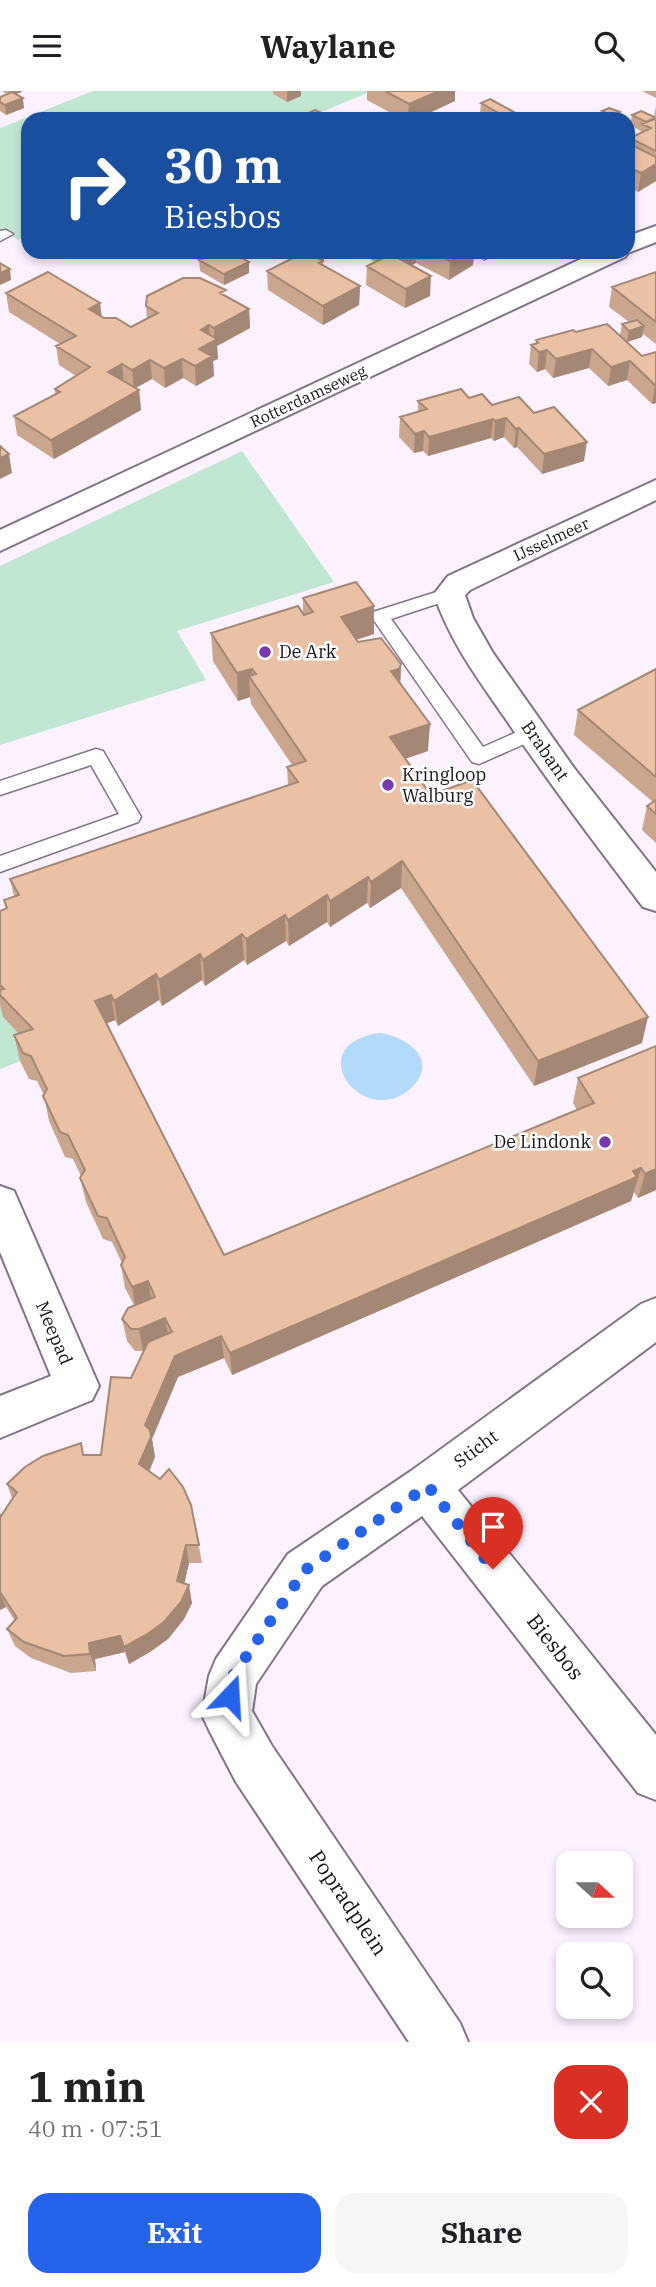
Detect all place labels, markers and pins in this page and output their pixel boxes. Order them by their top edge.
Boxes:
place label: De Ark [279,640,337,663]
marker: De Ark [257,644,273,660]
place label: Kringloop Walburg [402,763,486,807]
marker: Kringloop Walburg [380,777,396,793]
place label: De Lindonk [493,1130,591,1153]
marker: De Lindonk [597,1134,613,1150]
pin [463,1497,523,1569]

